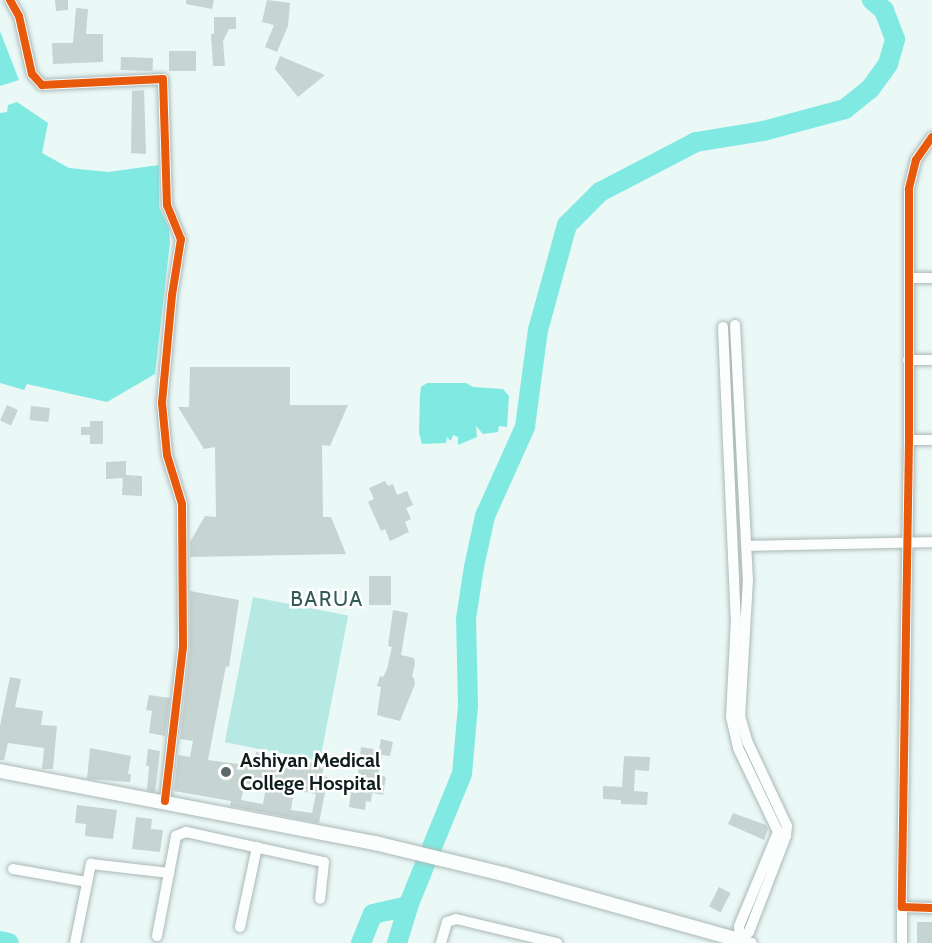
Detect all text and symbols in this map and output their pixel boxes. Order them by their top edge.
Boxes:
district label: BARUA [290,586,364,612]
place label: Ashiyan Medical College Hospital [240,748,381,795]
marker: Ashiyan Medical College Hospital [217,763,235,781]

